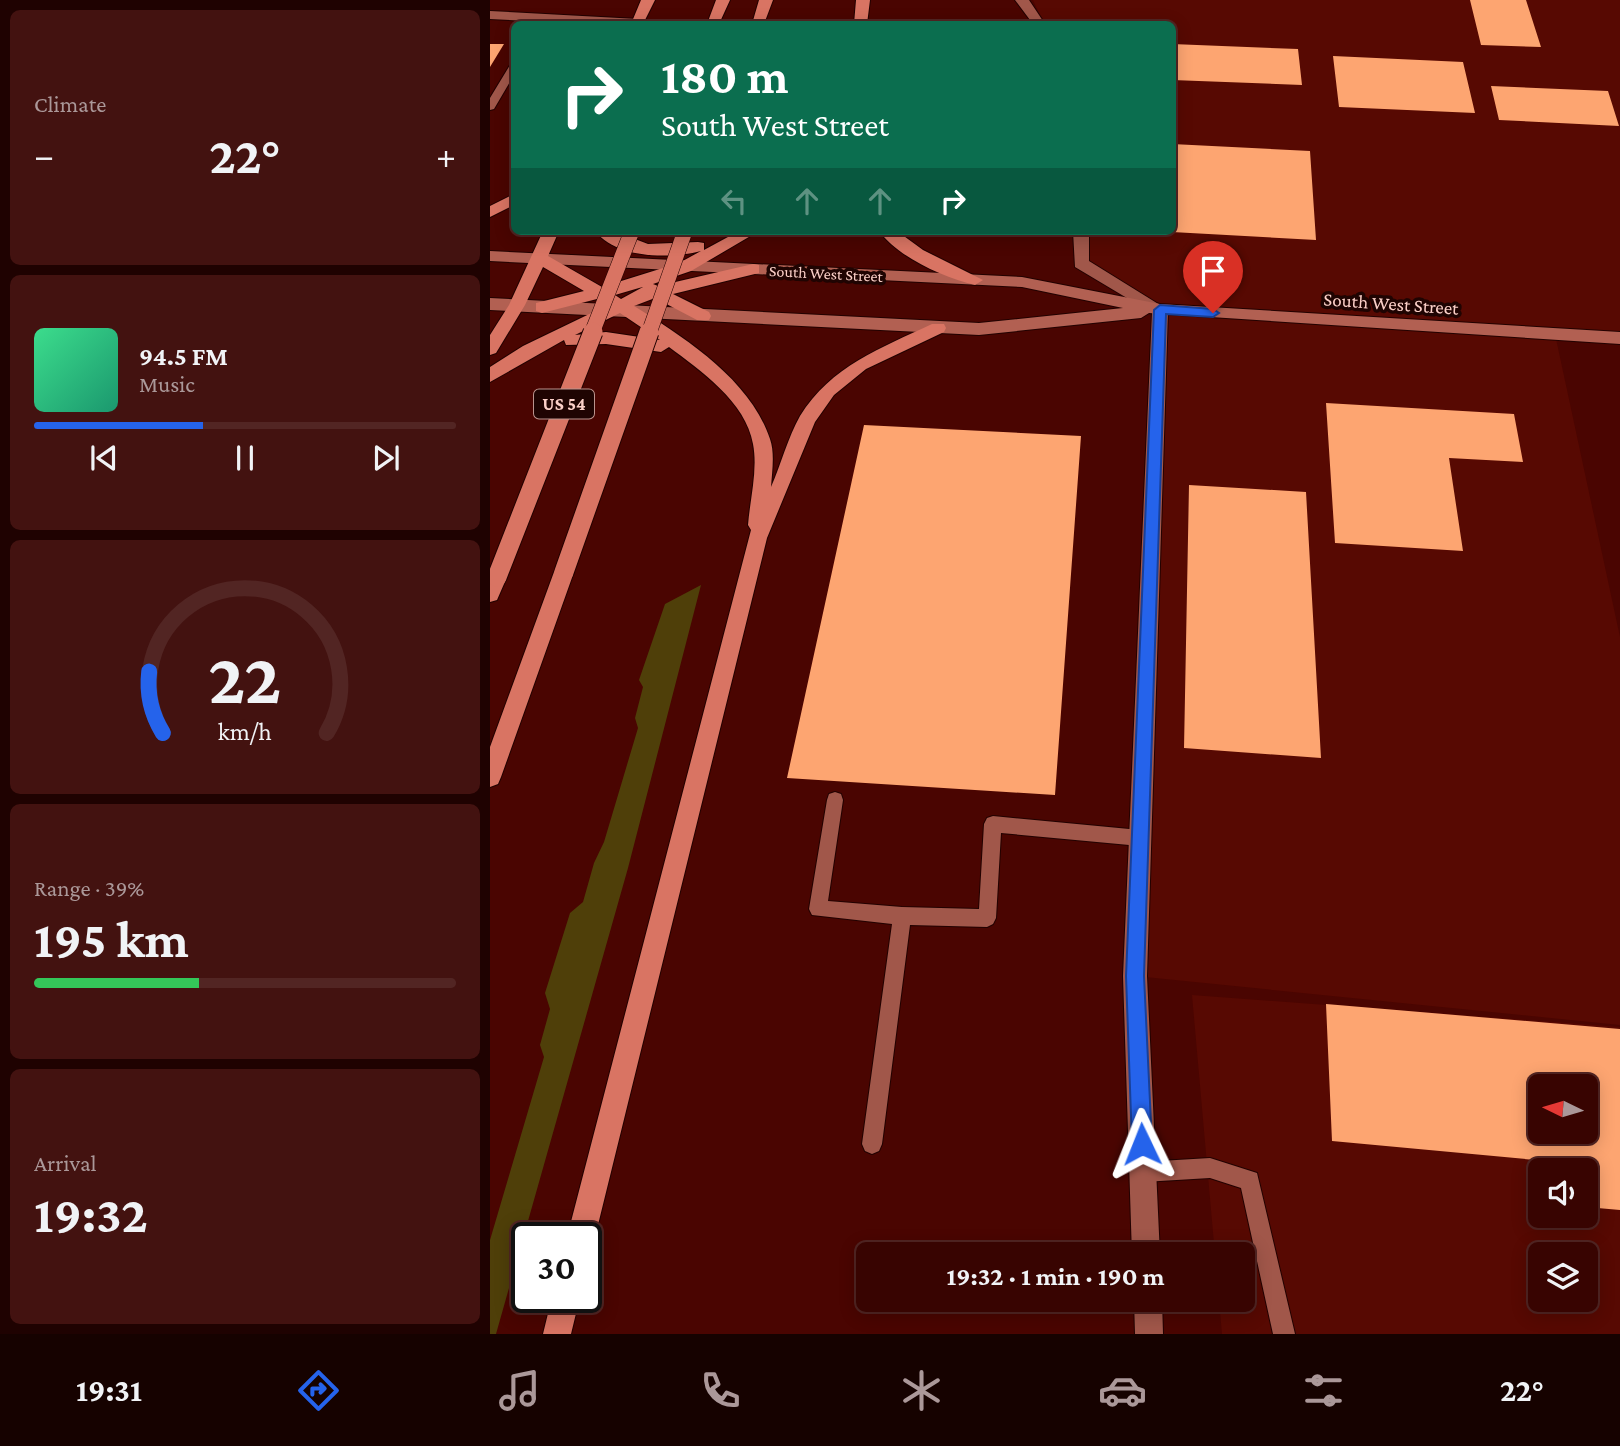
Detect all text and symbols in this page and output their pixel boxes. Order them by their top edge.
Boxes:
icon: right [546,49,637,140]
text: 180 m [661,49,789,104]
text: Climate [34,91,106,117]
text: South West Street [661,107,889,143]
text: 22° [209,126,281,184]
text: − [34,134,54,176]
text: + [436,134,456,176]
icon: left [715,182,753,220]
icon: ahead [788,182,826,220]
icon: ahead [861,182,899,220]
icon: right [934,182,972,220]
pin [1183,241,1243,313]
icon: arrive [1194,252,1232,290]
street label: South West Street [769,262,884,285]
street label: South West Street [1323,288,1460,319]
text: 94.5 FM [139,342,228,371]
text: Music [139,371,195,397]
road number: US 54 [534,390,594,418]
icon: previous [85,439,123,477]
icon: pause [226,439,264,477]
icon: next [367,439,405,477]
text: 22 [208,638,282,719]
text: km/h [218,718,272,745]
text: Range · 39% [34,875,144,901]
text: 195 km [34,910,189,968]
north arrow [1528,1074,1598,1144]
map controls [1528,1074,1598,1312]
position arrow [1105,1107,1179,1181]
text: Arrival [34,1150,97,1176]
button: sound [1528,1158,1598,1228]
text: 19:32 [34,1185,148,1243]
speed limit sign: 30 [511,1222,602,1313]
button: layers [1528,1242,1598,1312]
text: 19:32 · 1 min · 190 m [947,1262,1164,1291]
icon: directions [294,1366,343,1415]
icon: music [495,1366,544,1415]
icon: phone [696,1366,745,1415]
icon: climate [897,1366,946,1415]
icon: car [1098,1366,1147,1415]
icon: filters [1299,1366,1348,1415]
text: 19:31 [76,1372,142,1408]
text: 22° [1500,1372,1544,1408]

